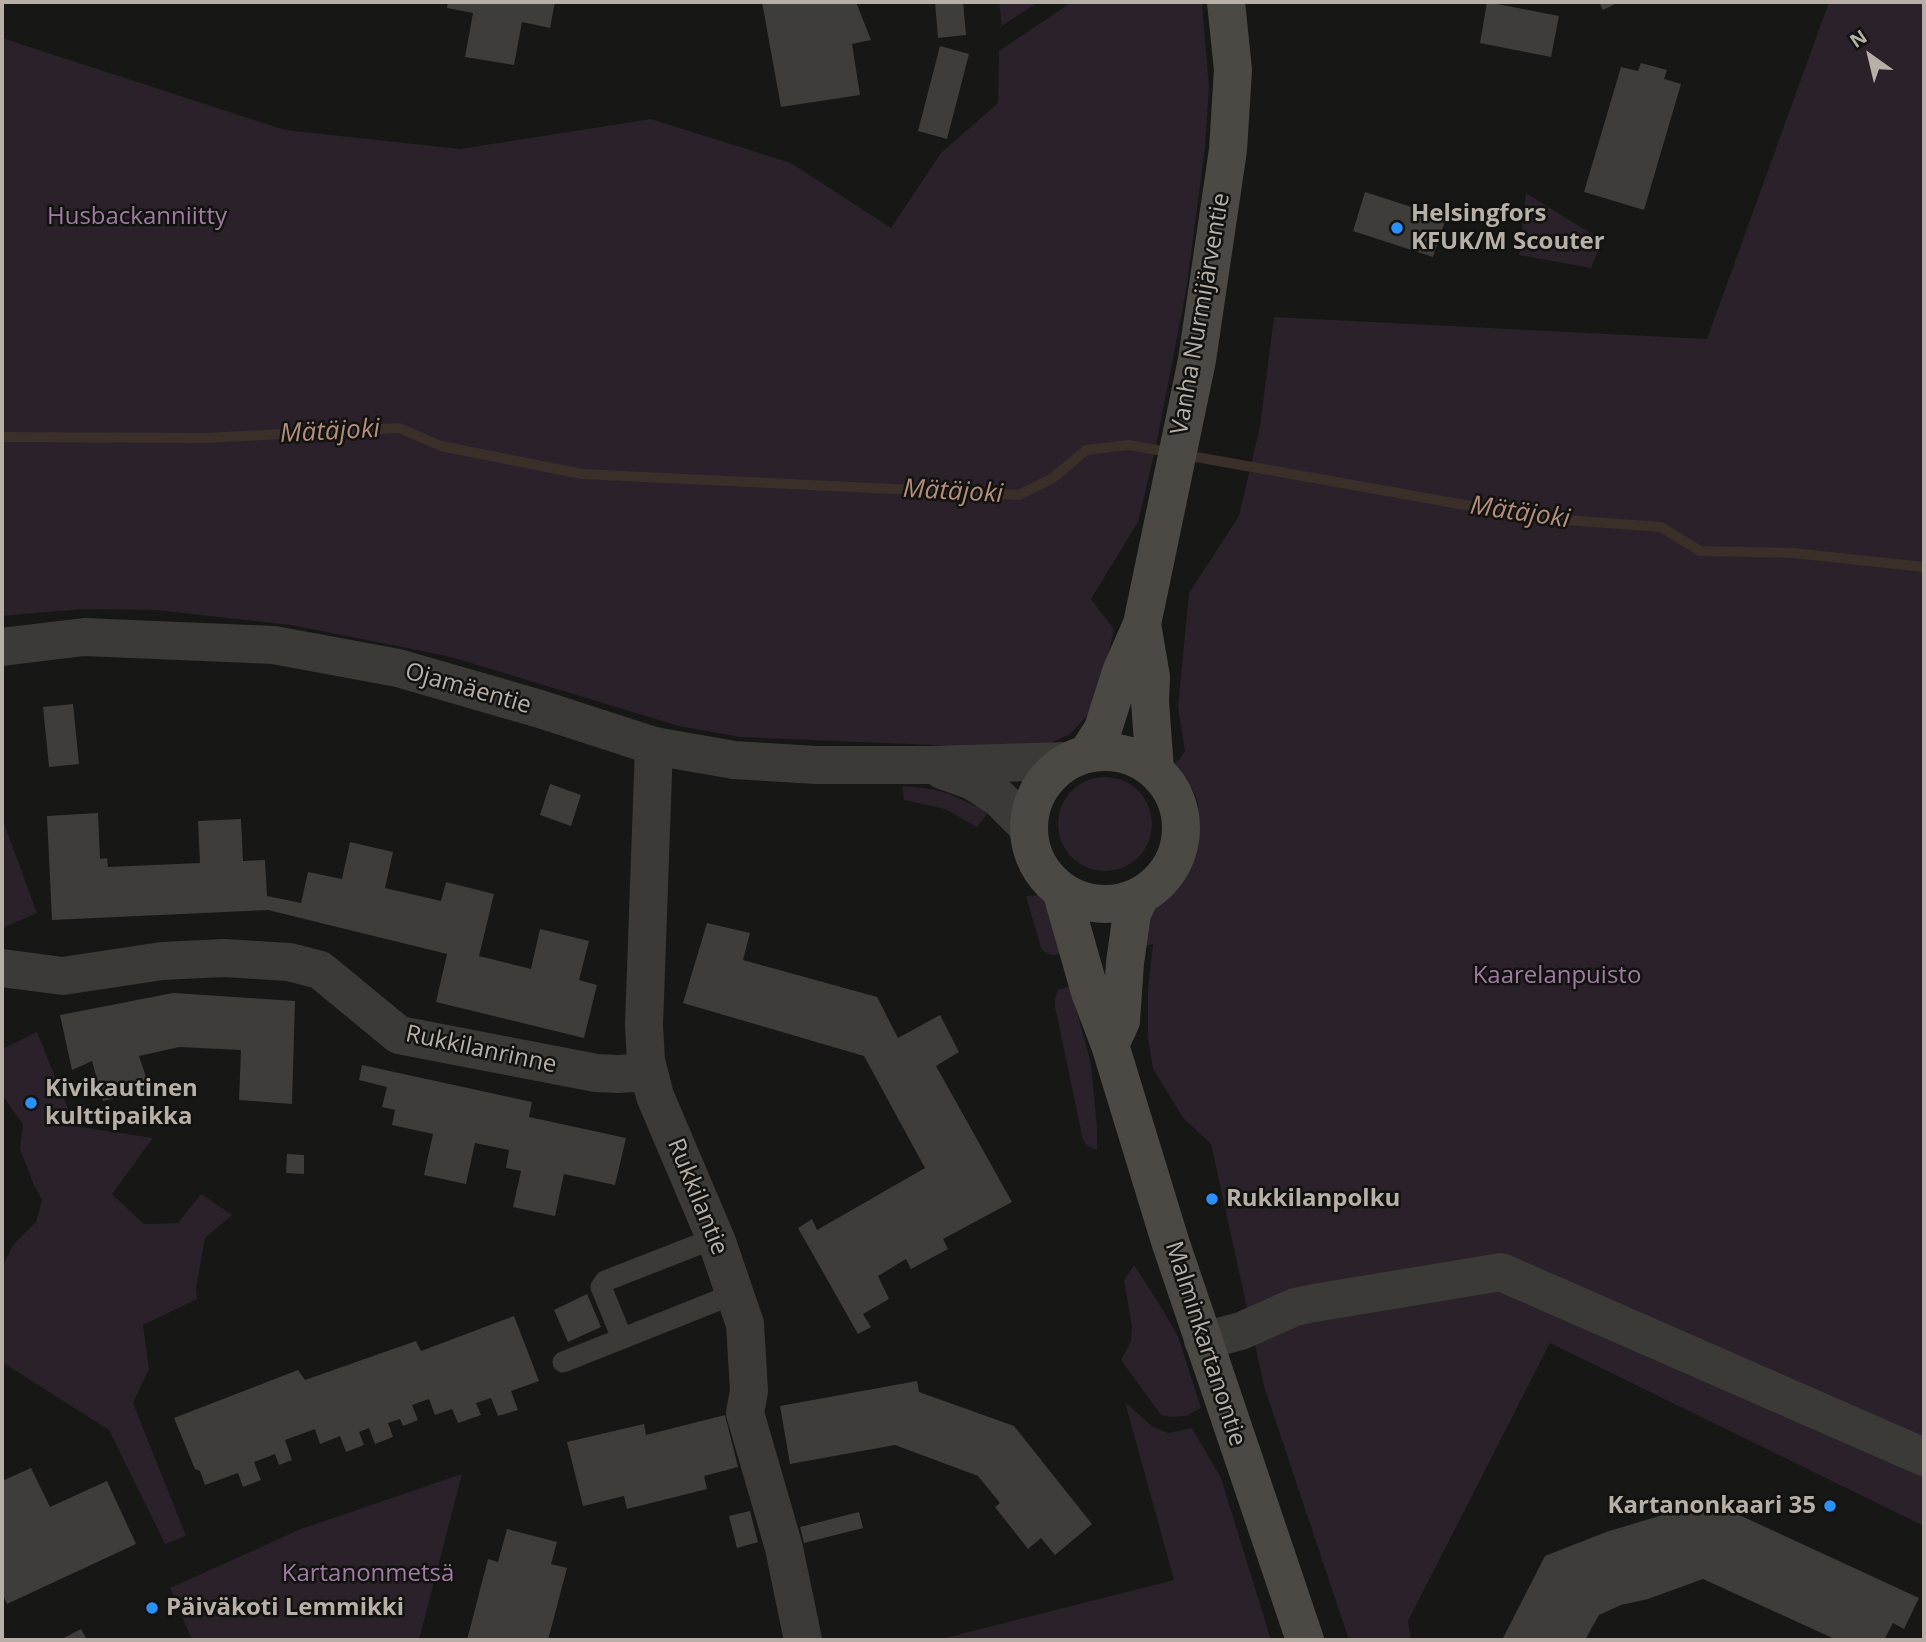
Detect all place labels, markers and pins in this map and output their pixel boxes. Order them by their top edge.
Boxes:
place label: Helsingfors KFUK/M Scouter [1411,200,1605,256]
marker: Helsingfors KFUK/M Scouter [1389,220,1405,236]
place label: Kivikautinen kulttipaikka [45,1075,198,1131]
marker: Kivikautinen kulttipaikka [23,1095,39,1111]
place label: Rukkilanpolku [1226,1185,1400,1213]
marker: Rukkilanpolku [1204,1191,1220,1207]
place label: Kartanonkaari 35 [1608,1492,1816,1520]
marker: Kartanonkaari 35 [1822,1498,1838,1514]
place label: Päiväkoti Lemmikki [166,1594,404,1622]
marker: Päiväkoti Lemmikki [144,1600,160,1616]

